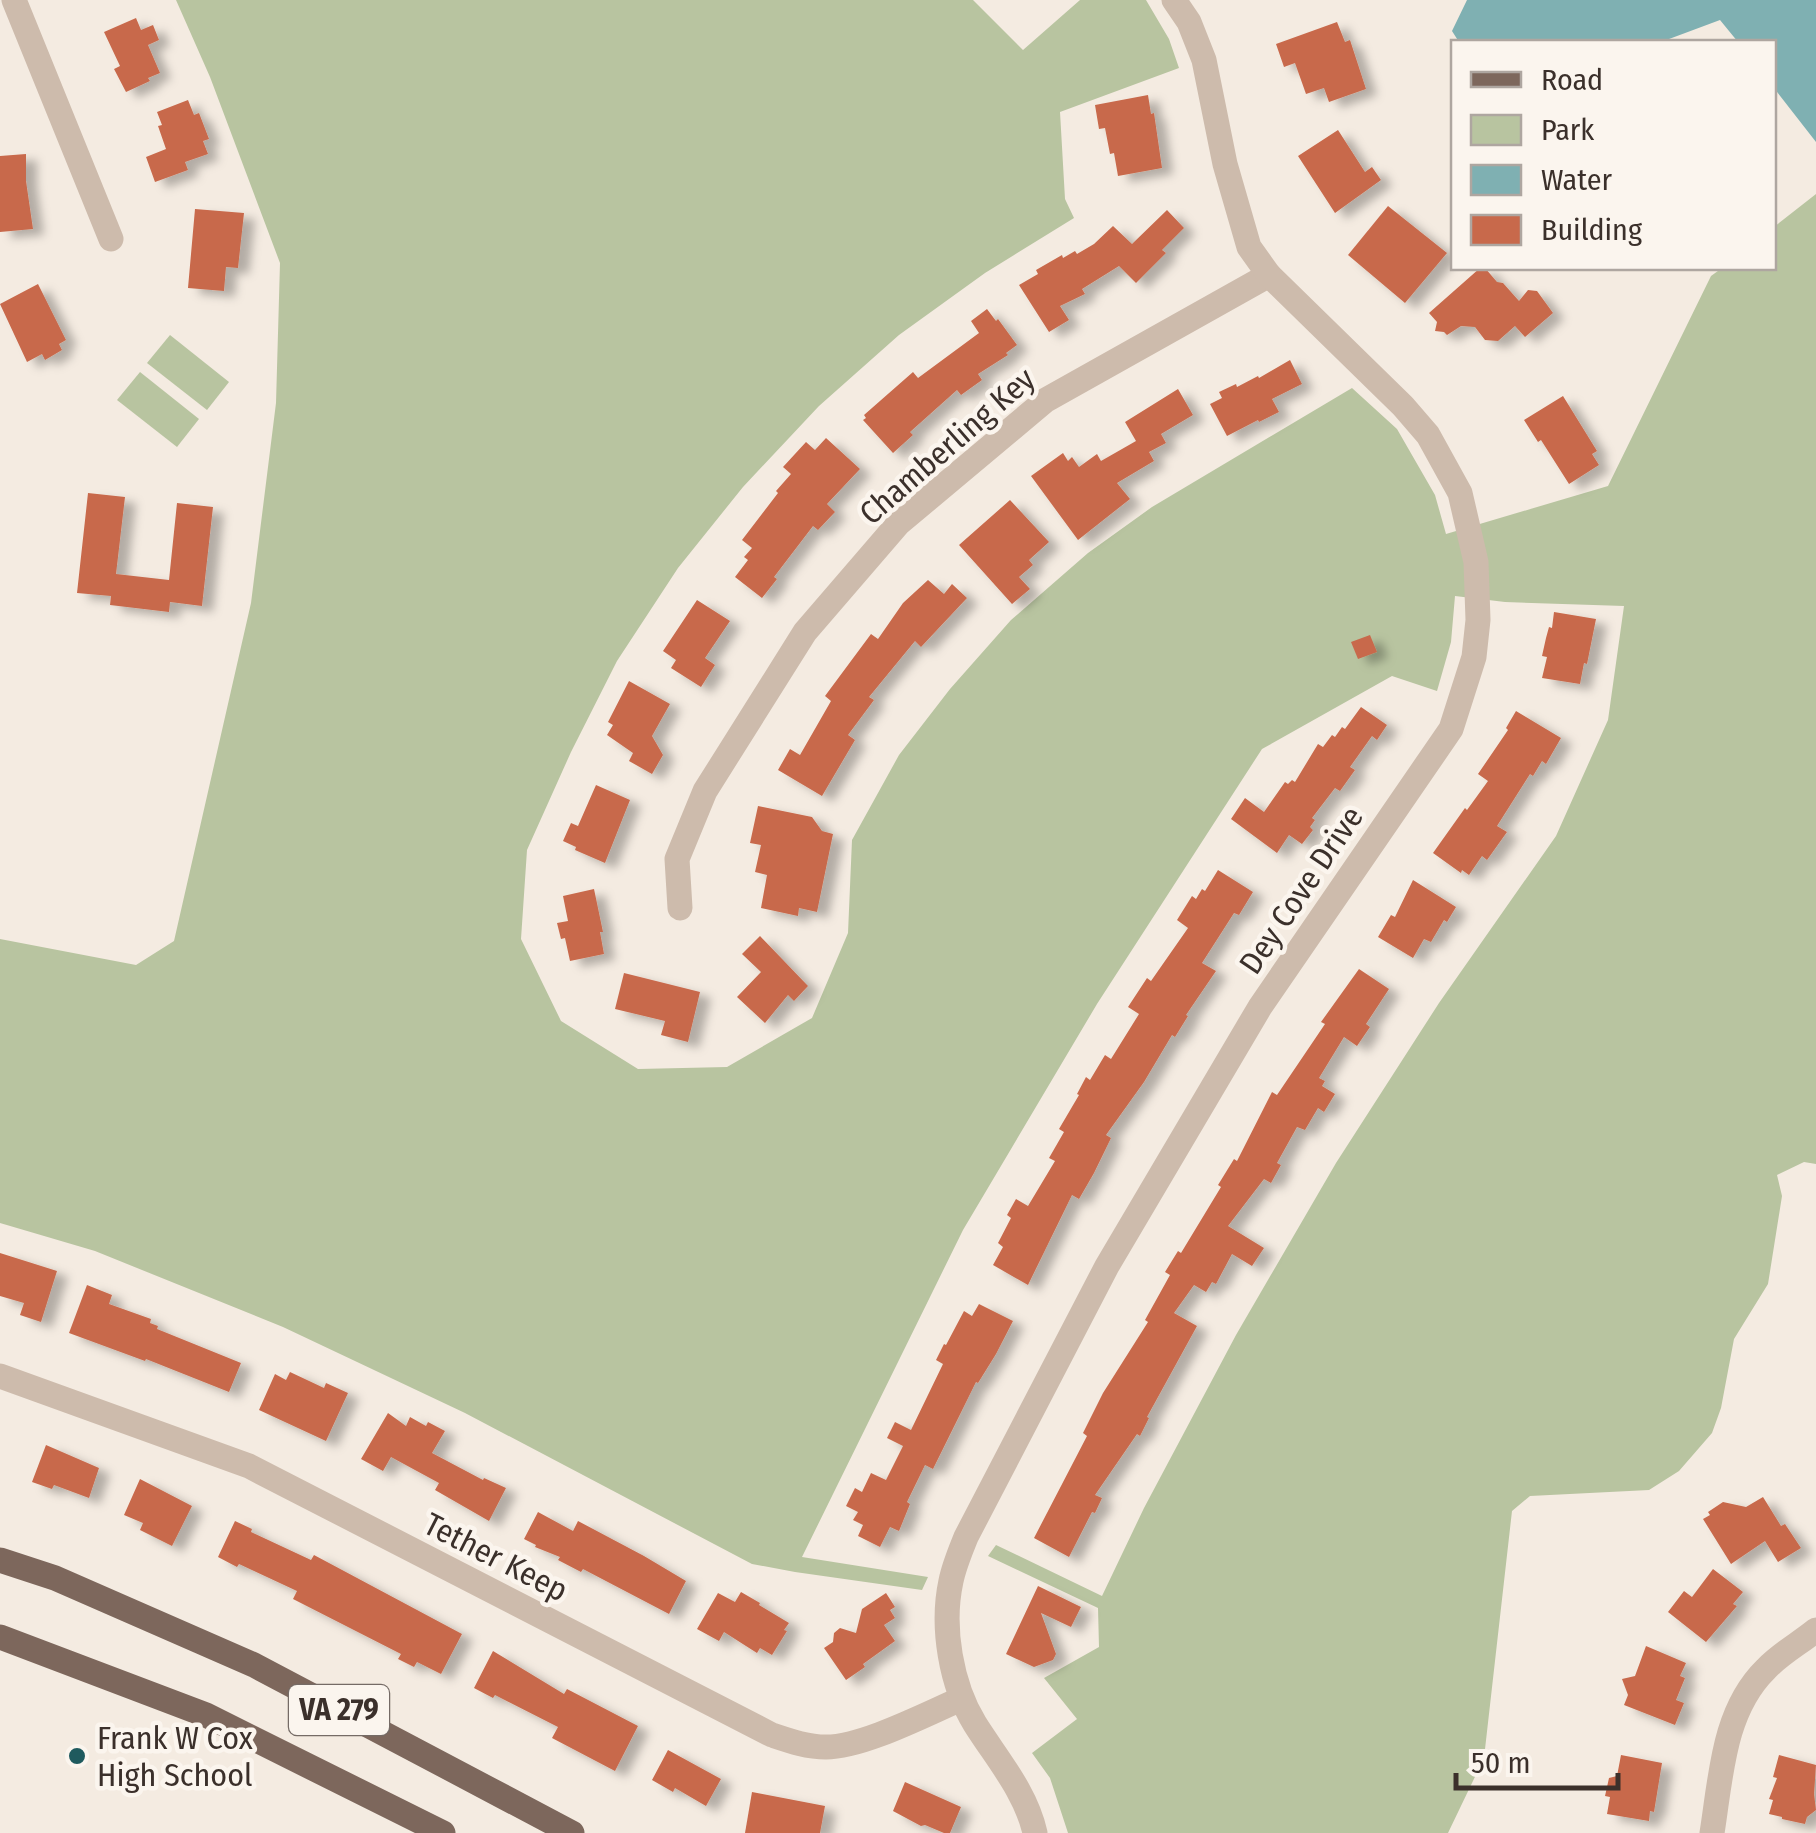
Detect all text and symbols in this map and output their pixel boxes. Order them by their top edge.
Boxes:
legend [1451,40,1776,270]
text: Road [1541,62,1603,98]
text: Park [1541,112,1594,148]
text: Water [1541,162,1612,198]
text: Building [1541,212,1643,248]
street label: Chamberling Key [852,359,1043,532]
street label: Dey Cove Drive [1231,799,1371,981]
street label: Tether Keep [418,1505,574,1609]
road number: VA 279 [289,1685,389,1735]
place label: Frank W Cox High School [97,1719,253,1794]
scale bar [1456,1728,1618,1790]
marker: Frank W Cox High School [66,1745,88,1767]
text: 50 m [1471,1745,1531,1781]

